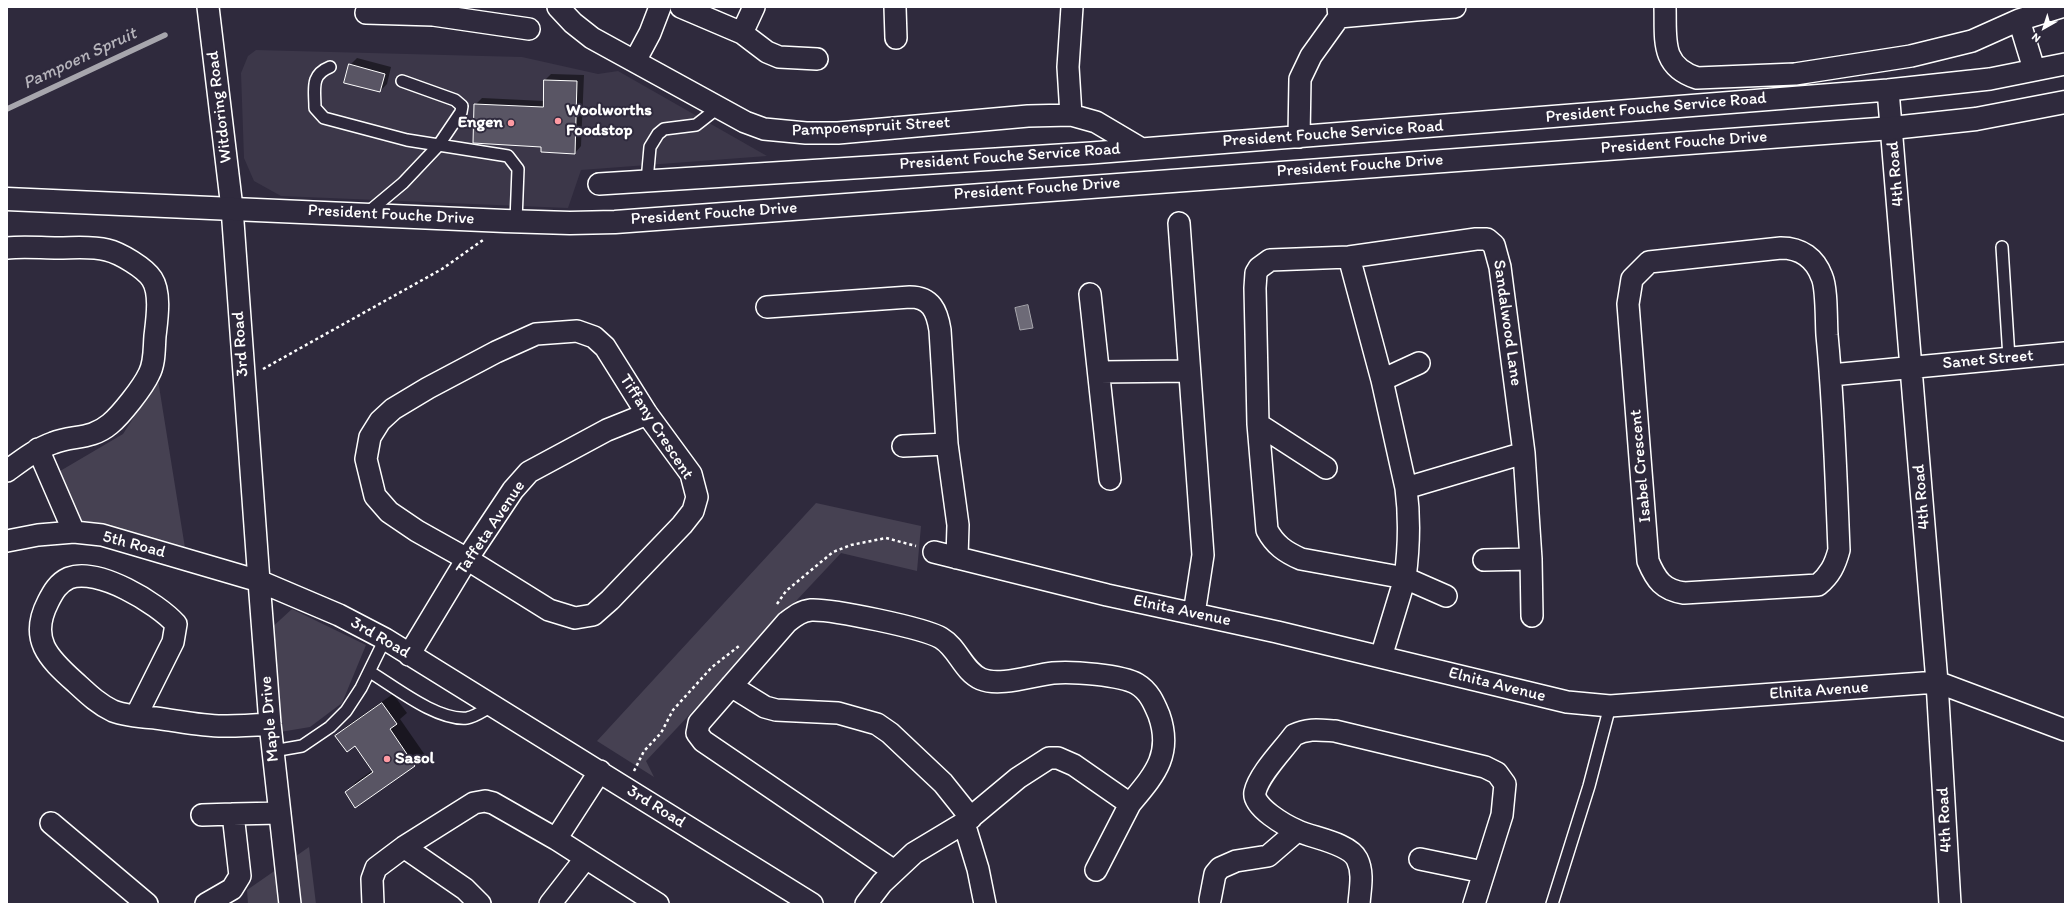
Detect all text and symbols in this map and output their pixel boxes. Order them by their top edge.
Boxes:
north arrow [2024,8,2064,48]
water label: Pampoen Spruit [20,23,140,95]
text: N [2029,30,2043,45]
street label: Witdoring Road [203,50,237,164]
street label: President Fouche Service Road [1545,88,1767,128]
place label: Woolworths Foodstop [566,101,652,141]
place label: Engen [458,113,503,133]
street label: Pampoenspruit Street [791,113,951,141]
marker: Woolworths Foodstop [553,116,563,126]
street label: President Fouche Service Road [1222,116,1444,152]
marker: Engen [506,118,516,128]
street label: President Fouche Drive [1600,127,1768,159]
street label: President Fouche Service Road [899,139,1121,175]
street label: 4th Road [1883,140,1909,208]
street label: President Fouche Drive [1276,150,1444,182]
street label: President Fouche Drive [953,173,1121,205]
street label: President Fouche Drive [630,198,798,230]
street label: President Fouche Drive [307,200,475,230]
street label: Sandalwood Lane [1488,259,1526,387]
street label: 3rd Road [229,311,253,377]
street label: Sanet Street [1942,346,2034,374]
street label: Tiffany Crescent [614,371,698,483]
street label: Isabel Crescent [1626,409,1656,523]
street label: 4th Road [1909,463,1935,531]
street label: Taffeta Avenue [452,477,530,579]
street label: 5th Road [100,527,168,563]
street label: Elnita Avenue [1131,591,1233,631]
street label: 3rd Road [347,613,413,663]
street label: Elnita Avenue [1446,663,1548,707]
street label: Maple Drive [256,675,284,763]
street label: Elnita Avenue [1769,677,1869,705]
place label: Sasol [395,749,434,769]
marker: Sasol [382,754,392,764]
street label: 3rd Road [623,781,689,833]
street label: 4th Road [1933,787,1957,853]

